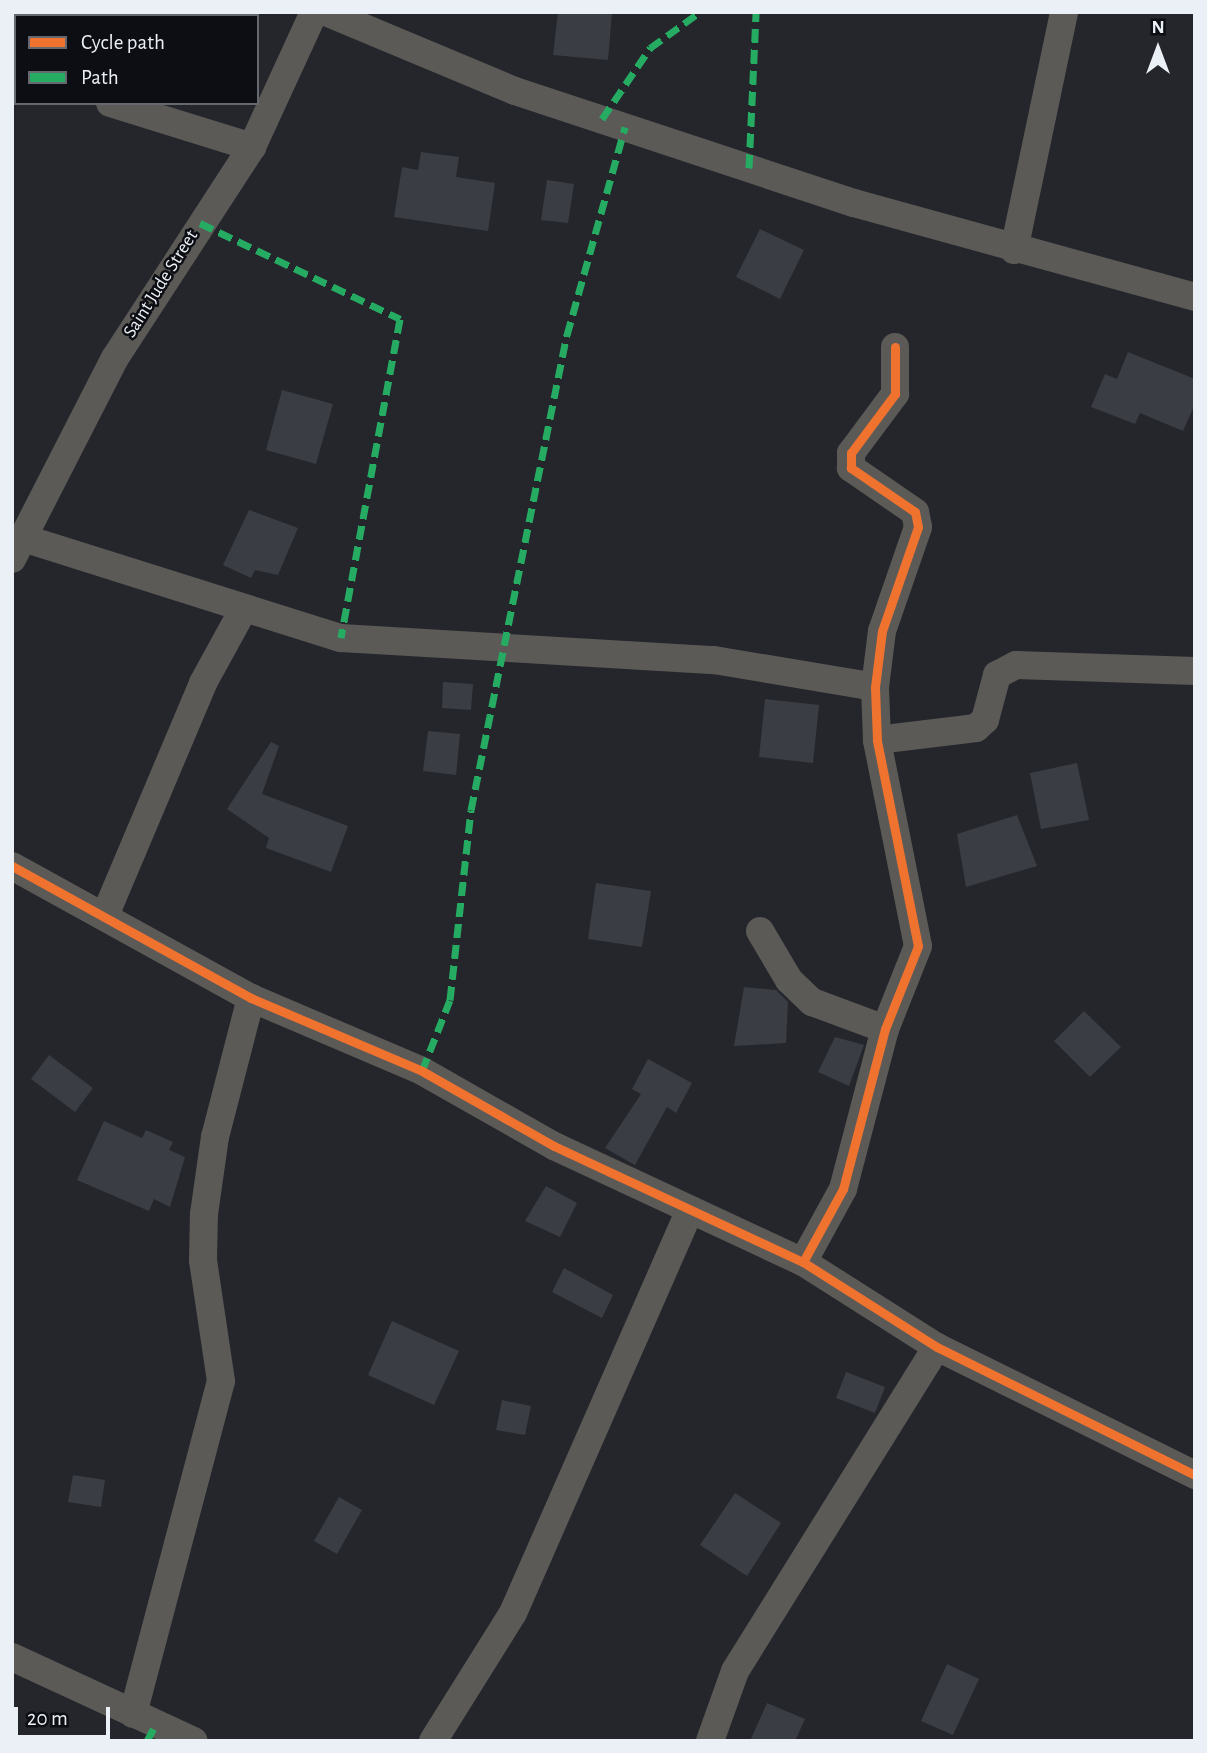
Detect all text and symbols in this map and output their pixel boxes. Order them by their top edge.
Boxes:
legend [14,14,259,105]
north arrow [1123,14,1193,84]
text: N [1151,18,1165,37]
text: Cycle path [81,32,165,53]
text: Path [81,67,119,88]
street label: Saint Jude Street [119,226,203,342]
scale bar [18,1694,114,1738]
text: 20 m [27,1708,68,1729]

